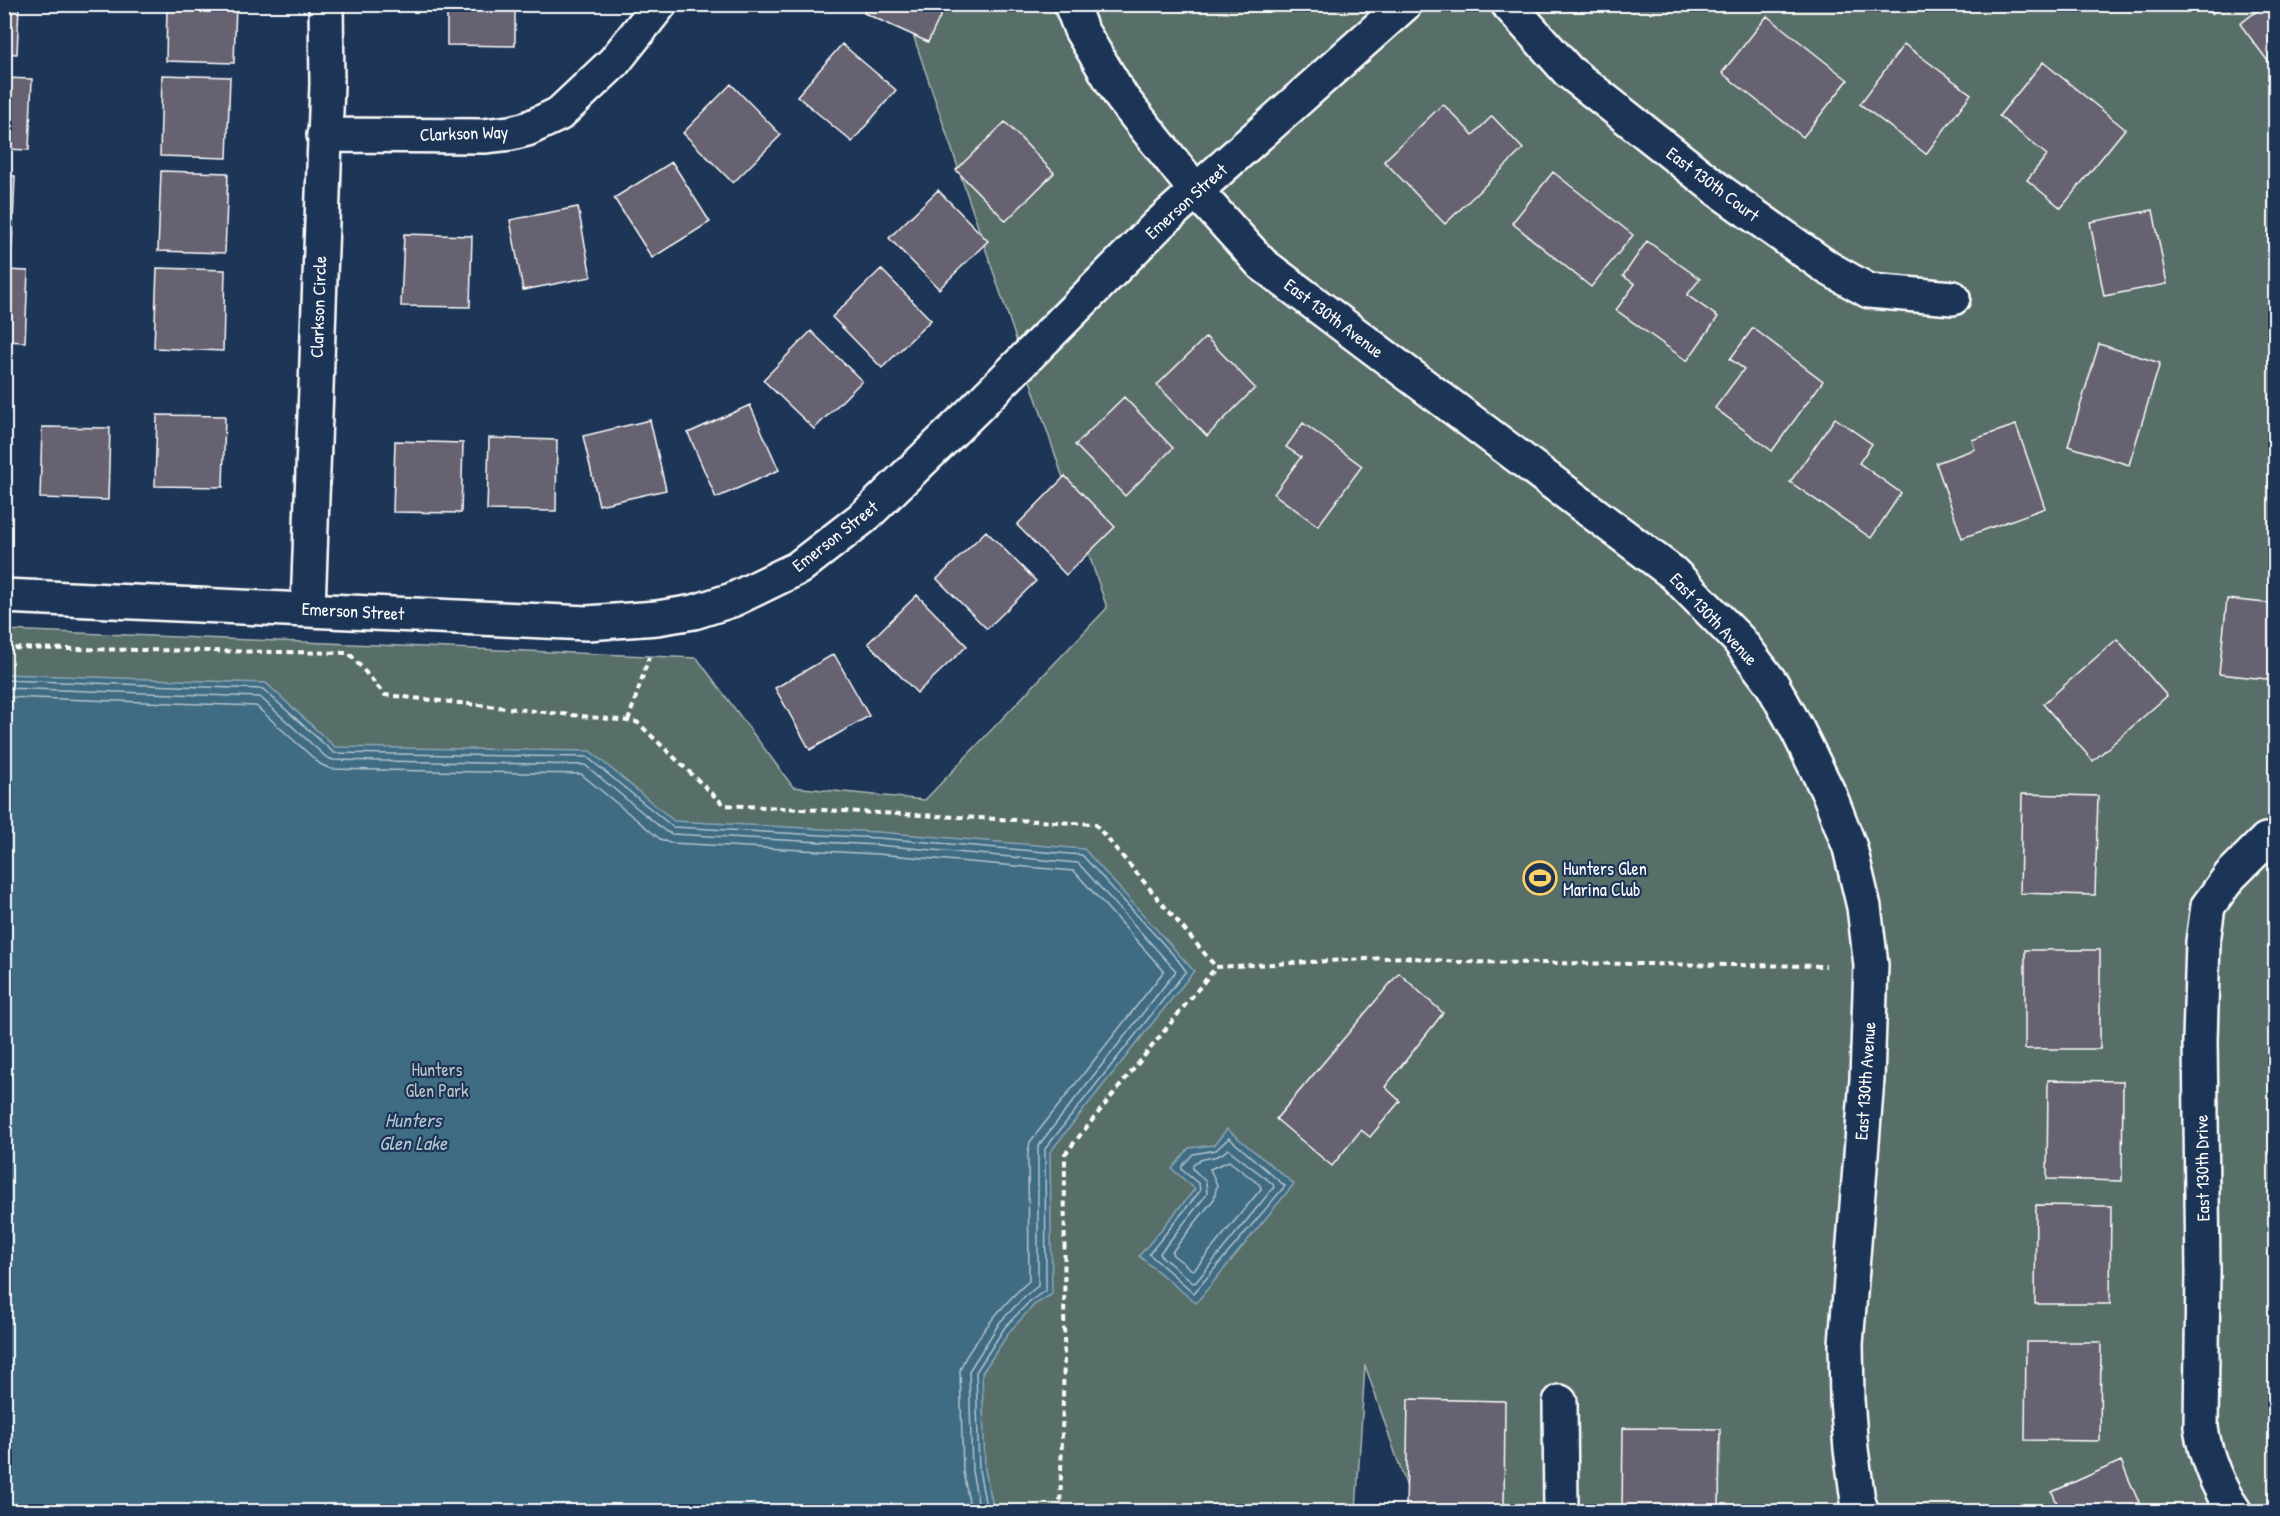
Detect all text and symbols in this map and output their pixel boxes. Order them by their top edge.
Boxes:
street label: Clarkson Way [419,119,509,147]
street label: East 130th Court [1661,141,1765,228]
street label: Emerson Street [1139,157,1233,245]
street label: Clarkson Circle [304,255,332,359]
street label: East 130th Avenue [1279,272,1389,364]
street label: Emerson Street [787,494,884,577]
street label: East 130th Avenue [1664,567,1764,671]
street label: Emerson Street [301,596,406,626]
place label: Hunters Glen Marina Club [1563,856,1647,902]
sports icon: Hunters Glen Marina Club [1522,860,1558,896]
street label: East 130th Avenue [1848,1021,1882,1141]
park label: Hunters Glen Park [406,1057,469,1103]
water label: Hunters Glen Lake [379,1106,448,1156]
street label: East 130th Drive [2189,1114,2215,1222]

